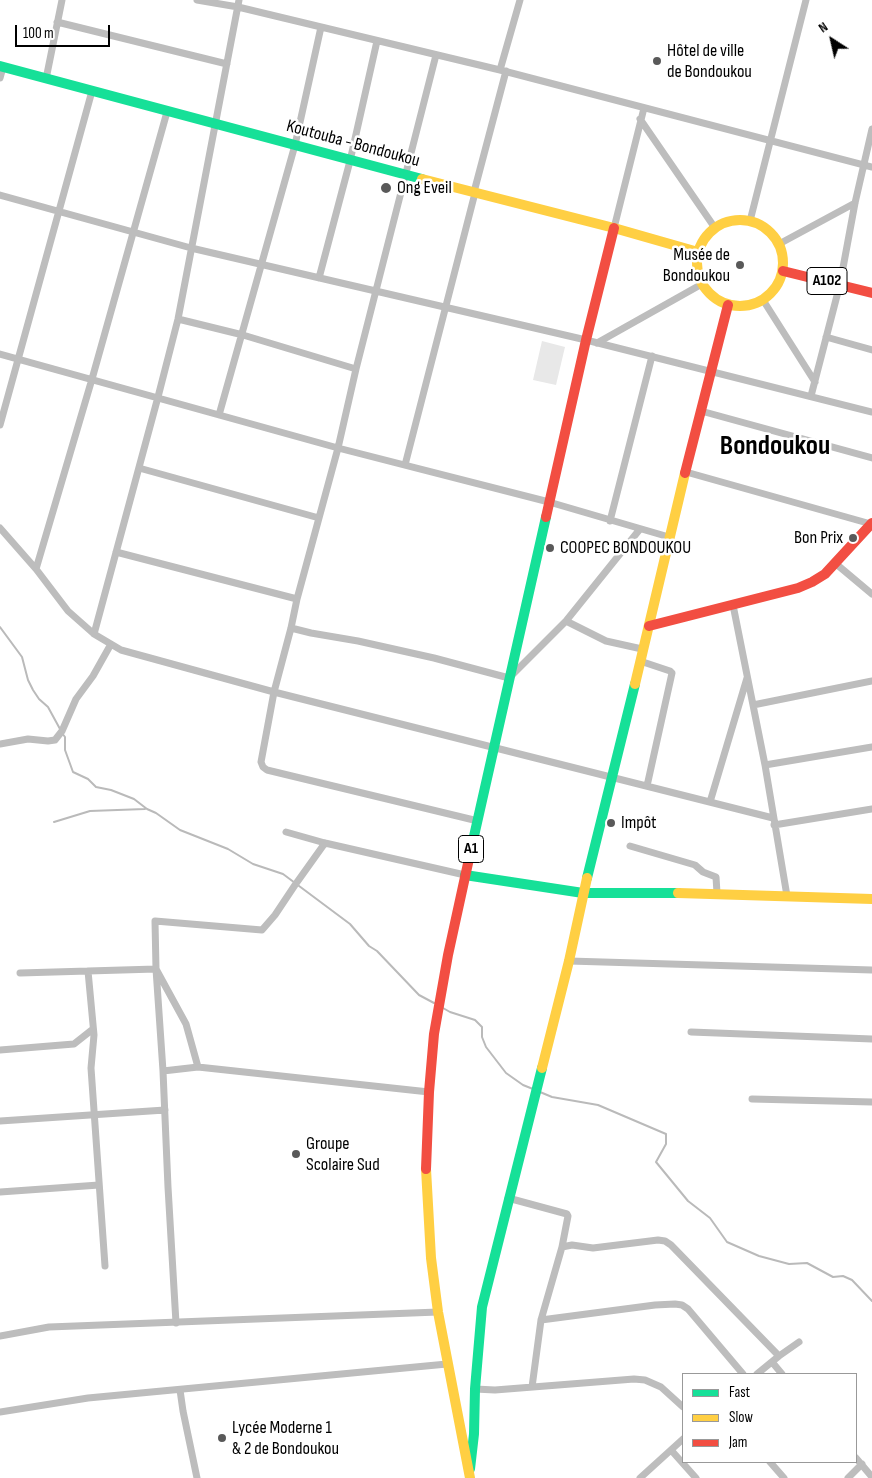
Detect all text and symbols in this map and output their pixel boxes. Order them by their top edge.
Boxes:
scale bar [18,15,112,47]
north arrow [807,15,857,65]
text: N [815,18,831,36]
text: 100 m [23,24,54,43]
place label: Hôtel de ville de Bondoukou [667,40,752,82]
marker: Hôtel de ville de Bondoukou [651,55,663,67]
street label: Koutouba - Bondoukou [284,116,422,172]
place label: Ong Eveil [397,177,452,199]
marker: Ong Eveil [379,181,393,195]
place label: Musée de Bondoukou [663,244,730,286]
marker: Musée de Bondoukou [734,259,746,271]
road number: A102 [807,268,847,294]
district label: Bondoukou [720,430,830,464]
place label: Bon Prix [794,527,843,549]
marker: Bon Prix [847,532,859,544]
place label: COOPEC BONDOUKOU [560,537,691,559]
marker: COOPEC BONDOUKOU [544,542,556,554]
place label: Impôt [621,812,657,834]
marker: Impôt [605,817,617,829]
road number: A1 [458,836,484,862]
place label: Groupe Scolaire Sud [306,1133,380,1176]
marker: Groupe Scolaire Sud [290,1148,302,1160]
legend [682,1373,857,1463]
text: Fast [729,1383,750,1402]
text: Slow [729,1408,753,1427]
place label: Lycée Moderne 1 & 2 de Bondoukou [232,1417,339,1460]
marker: Lycée Moderne 1 & 2 de Bondoukou [216,1432,228,1444]
text: Jam [729,1433,747,1452]

